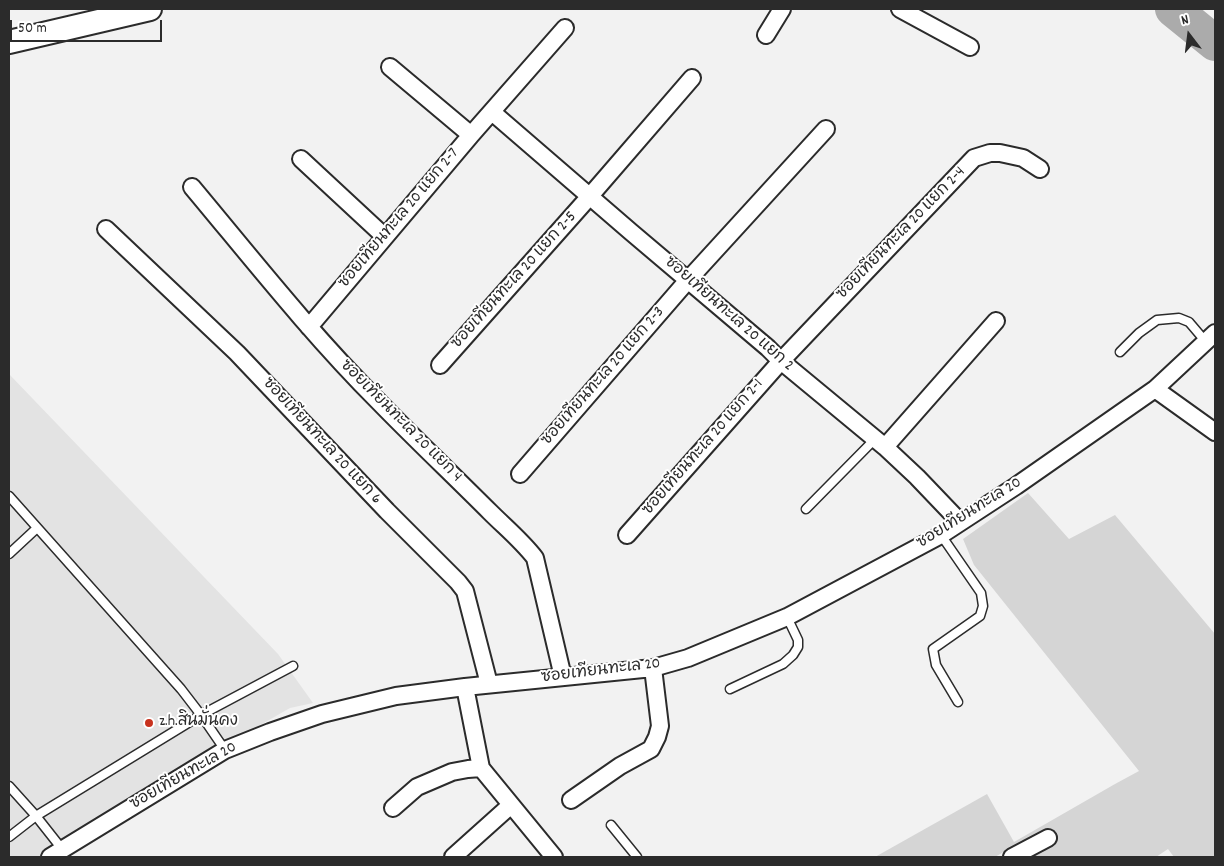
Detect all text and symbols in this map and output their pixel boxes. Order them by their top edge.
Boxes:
scale bar [12,10,165,42]
north arrow [1164,10,1214,60]
text: N [1179,10,1191,31]
text: 50 m [18,18,47,40]
street label: ซอยเทียนทะเล 20 แยก 2-7 [336,145,464,293]
street label: ซอยเทียนทะเล 20 แยก 2-4 [833,164,971,304]
street label: ซอยเทียนทะเล 20 แยก 2-5 [448,208,582,354]
street label: ซอยเทียนทะเล 20 แยก 2 [659,254,797,376]
street label: ซอยเทียนทะเล 20 แยก 2-3 [538,304,670,450]
street label: ซอยเทียนทะเล 20 แยก 4 [335,357,465,487]
street label: ซอยเทียนทะเล 20 แยก 6 [257,375,385,509]
street label: ซอยเทียนทะเล 20 แยก 2-1 [640,376,768,520]
street label: ซอยเทียนทะเล 20 [914,474,1026,554]
street label: ซอยเทียนทะเล 20 [540,655,662,689]
place label: z.h.สินมั่นคง [159,713,238,733]
marker: z.h.สินมั่นคง [143,717,155,729]
street label: ซอยเทียนทะเล 20 [127,739,241,815]

